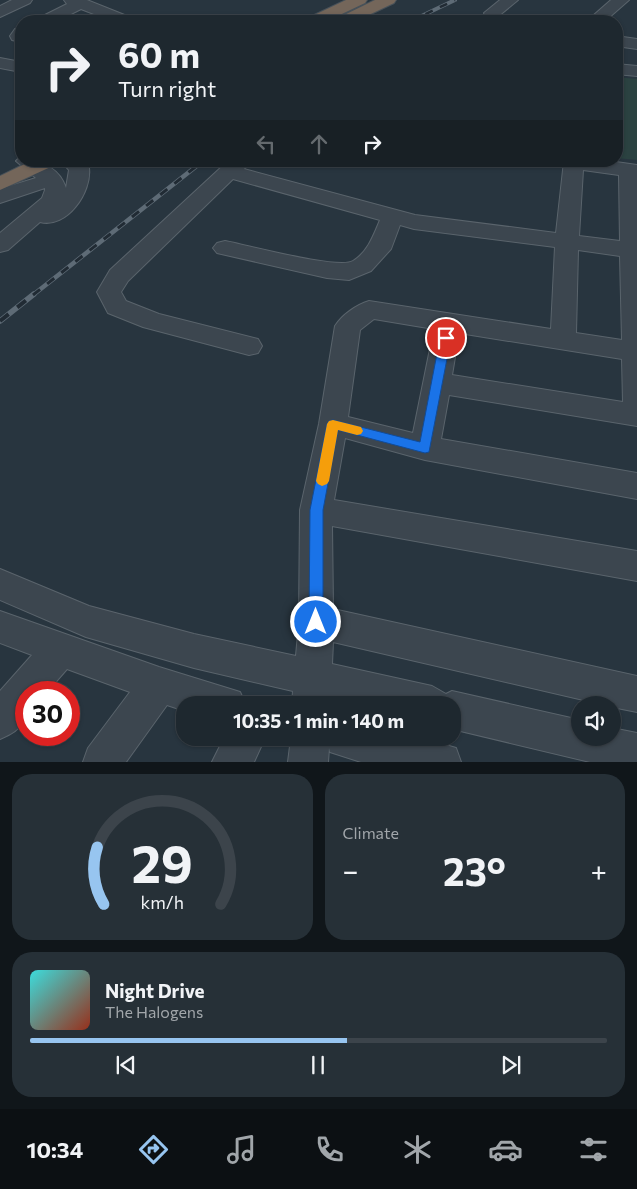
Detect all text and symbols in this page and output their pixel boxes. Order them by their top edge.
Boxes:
text: 60 m [118,32,200,75]
icon: right [35,35,100,100]
text: Turn right [118,75,216,102]
icon: left [252,130,280,158]
icon: ahead [305,130,333,158]
icon: right [358,130,386,158]
pin [425,317,467,359]
icon: arrive [432,324,460,352]
position arrow [289,595,341,647]
speed limit sign: 30 [15,681,80,746]
map controls [571,696,621,746]
button: sound [571,696,621,746]
text: 10:35 · 1 min · 140 m [233,709,404,732]
text: Climate [343,823,399,842]
text: 29 [132,830,193,894]
text: 23° [443,847,506,894]
text: − [343,853,358,887]
text: + [591,853,607,887]
text: km/h [141,891,184,913]
text: Night Drive [105,979,205,1002]
text: The Halogens [105,1002,203,1021]
icon: previous [112,1051,140,1079]
icon: pause [304,1051,332,1079]
icon: next [497,1051,525,1079]
icon: directions [136,1132,171,1167]
icon: music [224,1132,259,1167]
icon: phone [312,1132,347,1167]
icon: climate [400,1132,435,1167]
icon: car [488,1132,523,1167]
icon: filters [576,1132,611,1167]
text: 10:34 [26,1136,83,1163]

